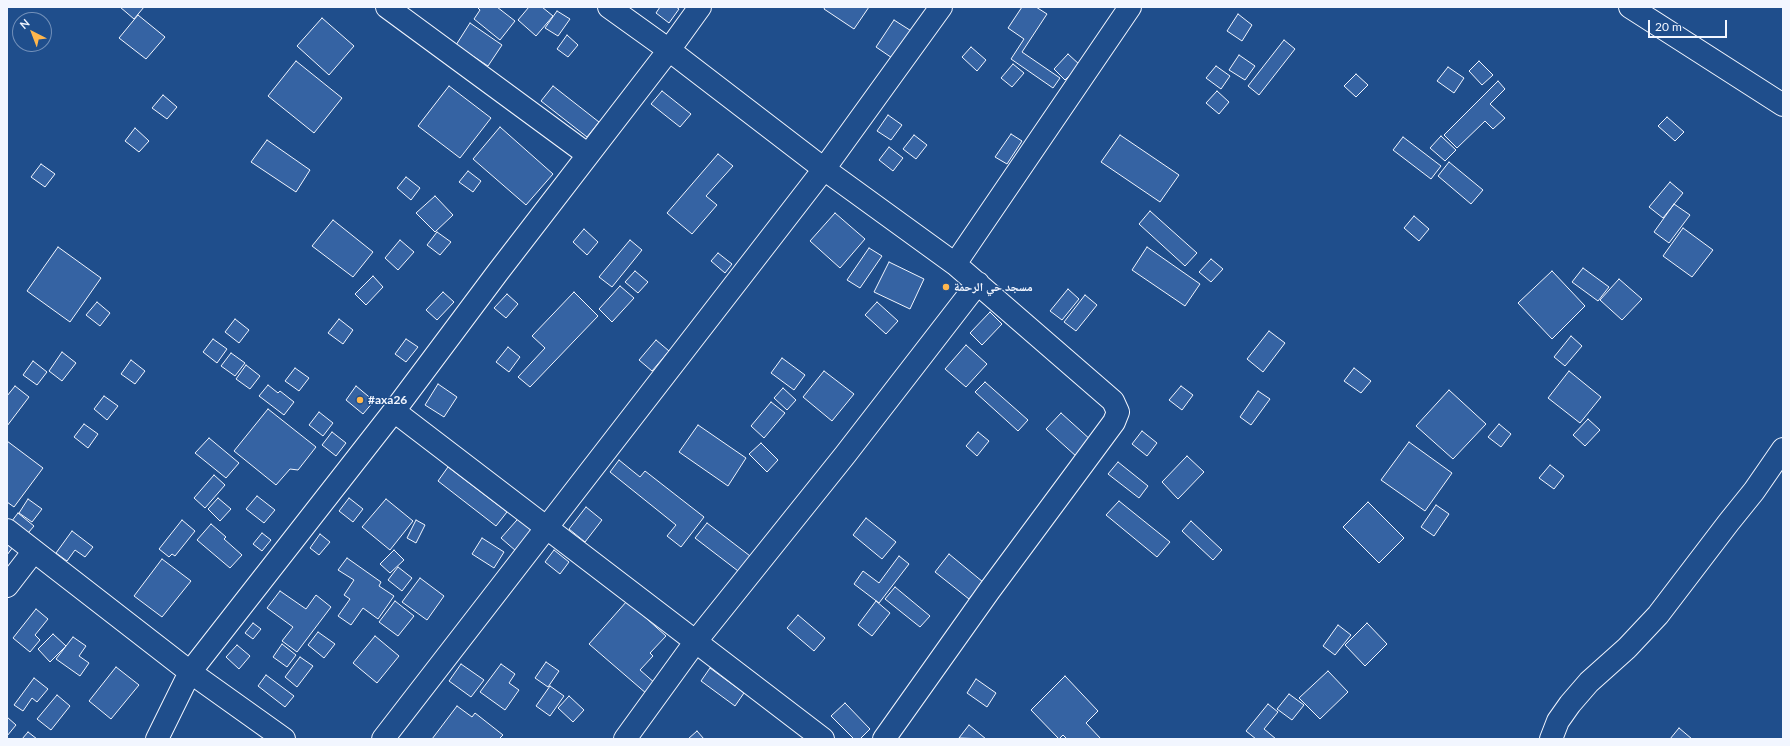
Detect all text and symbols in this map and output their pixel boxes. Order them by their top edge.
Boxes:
north arrow [12,12,52,52]
scale bar [1650,12,1729,38]
text: N [17,16,32,31]
text: 20 m [1655,19,1682,34]
place label: مسجد حي الرحمة [954,280,1033,294]
marker: مسجد حي الرحمة [941,282,951,292]
place label: #axa26 [368,393,407,407]
marker: #axa26 [355,395,365,405]

